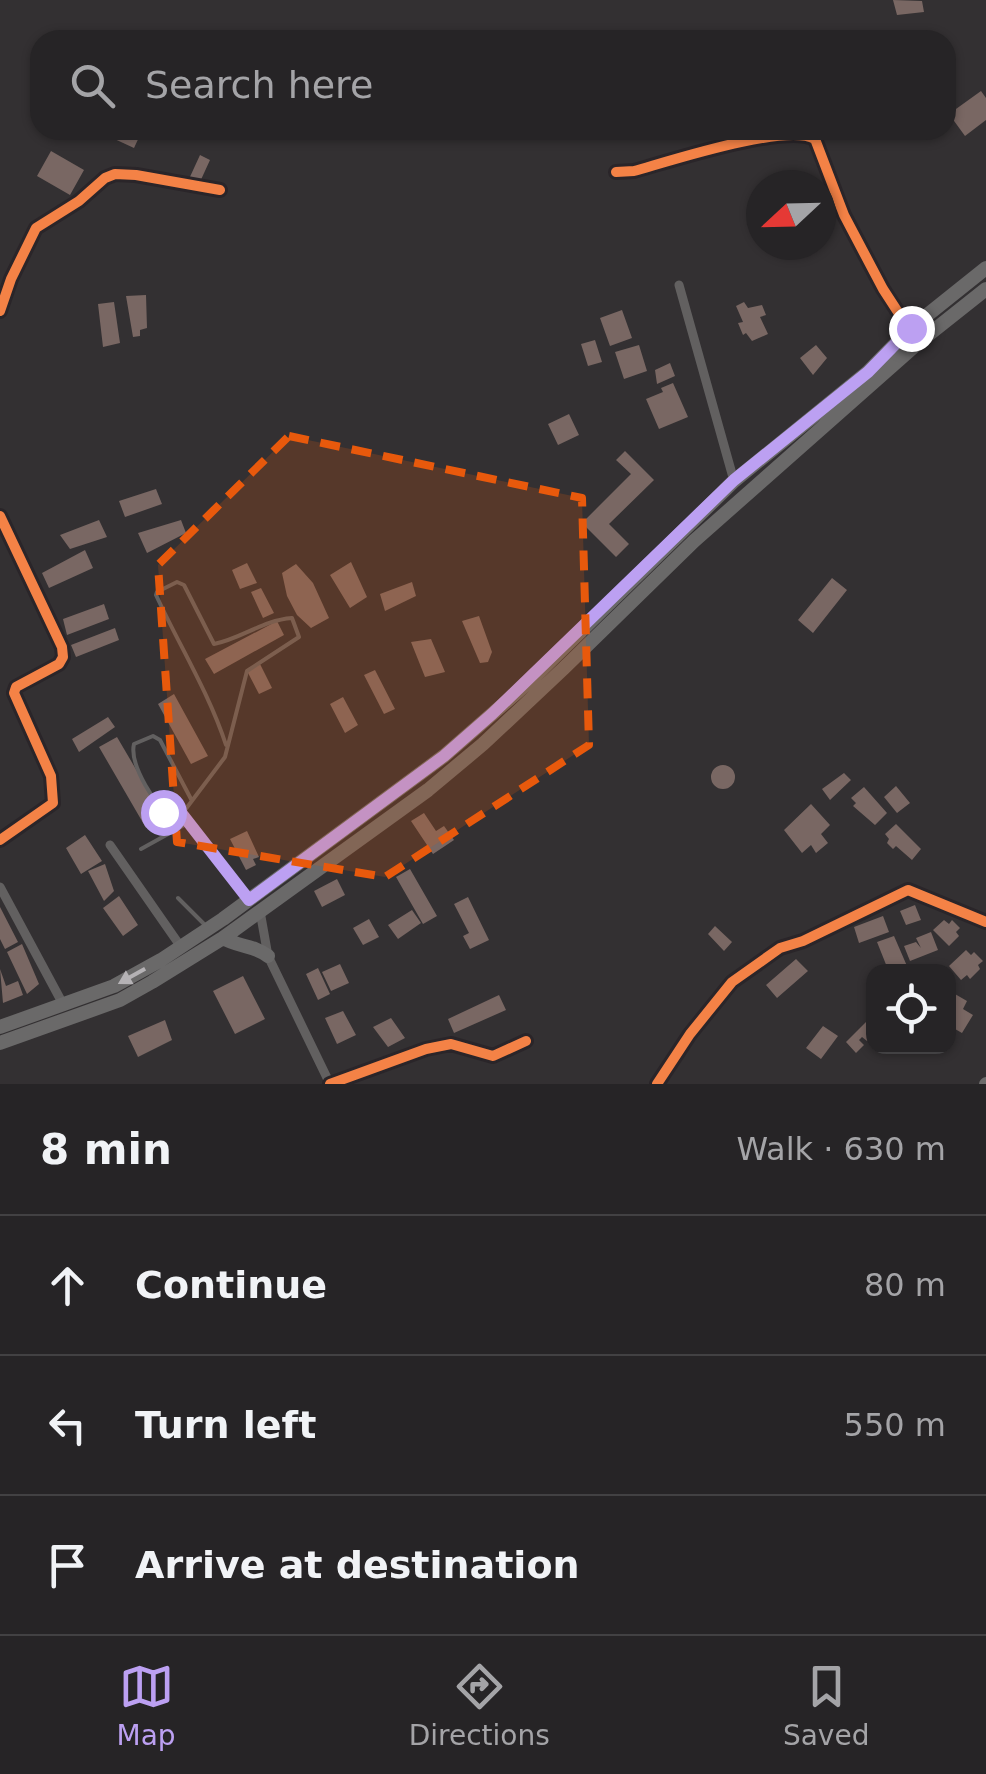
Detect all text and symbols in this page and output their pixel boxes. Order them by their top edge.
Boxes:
search box [30,30,956,140]
icon: search [65,58,120,113]
text: Search here [145,63,373,107]
north arrow [746,170,836,260]
route end [889,306,935,352]
route start [141,790,187,836]
map controls [866,964,956,1054]
button: locate [866,964,956,1054]
one-way arrow [117,968,146,985]
text: 8 min [40,1125,172,1174]
text: Walk · 630 m [736,1130,946,1168]
icon: ahead [40,1258,95,1313]
text: Continue [135,1263,327,1307]
text: 80 m [864,1266,946,1304]
icon: left [40,1398,95,1453]
text: Turn left [135,1403,316,1447]
text: 550 m [844,1406,946,1444]
icon: arrive [40,1538,95,1593]
text: Arrive at destination [135,1543,580,1587]
tab: Map [117,1659,176,1752]
tab: Directions [409,1659,550,1752]
tab: Saved [783,1659,869,1752]

